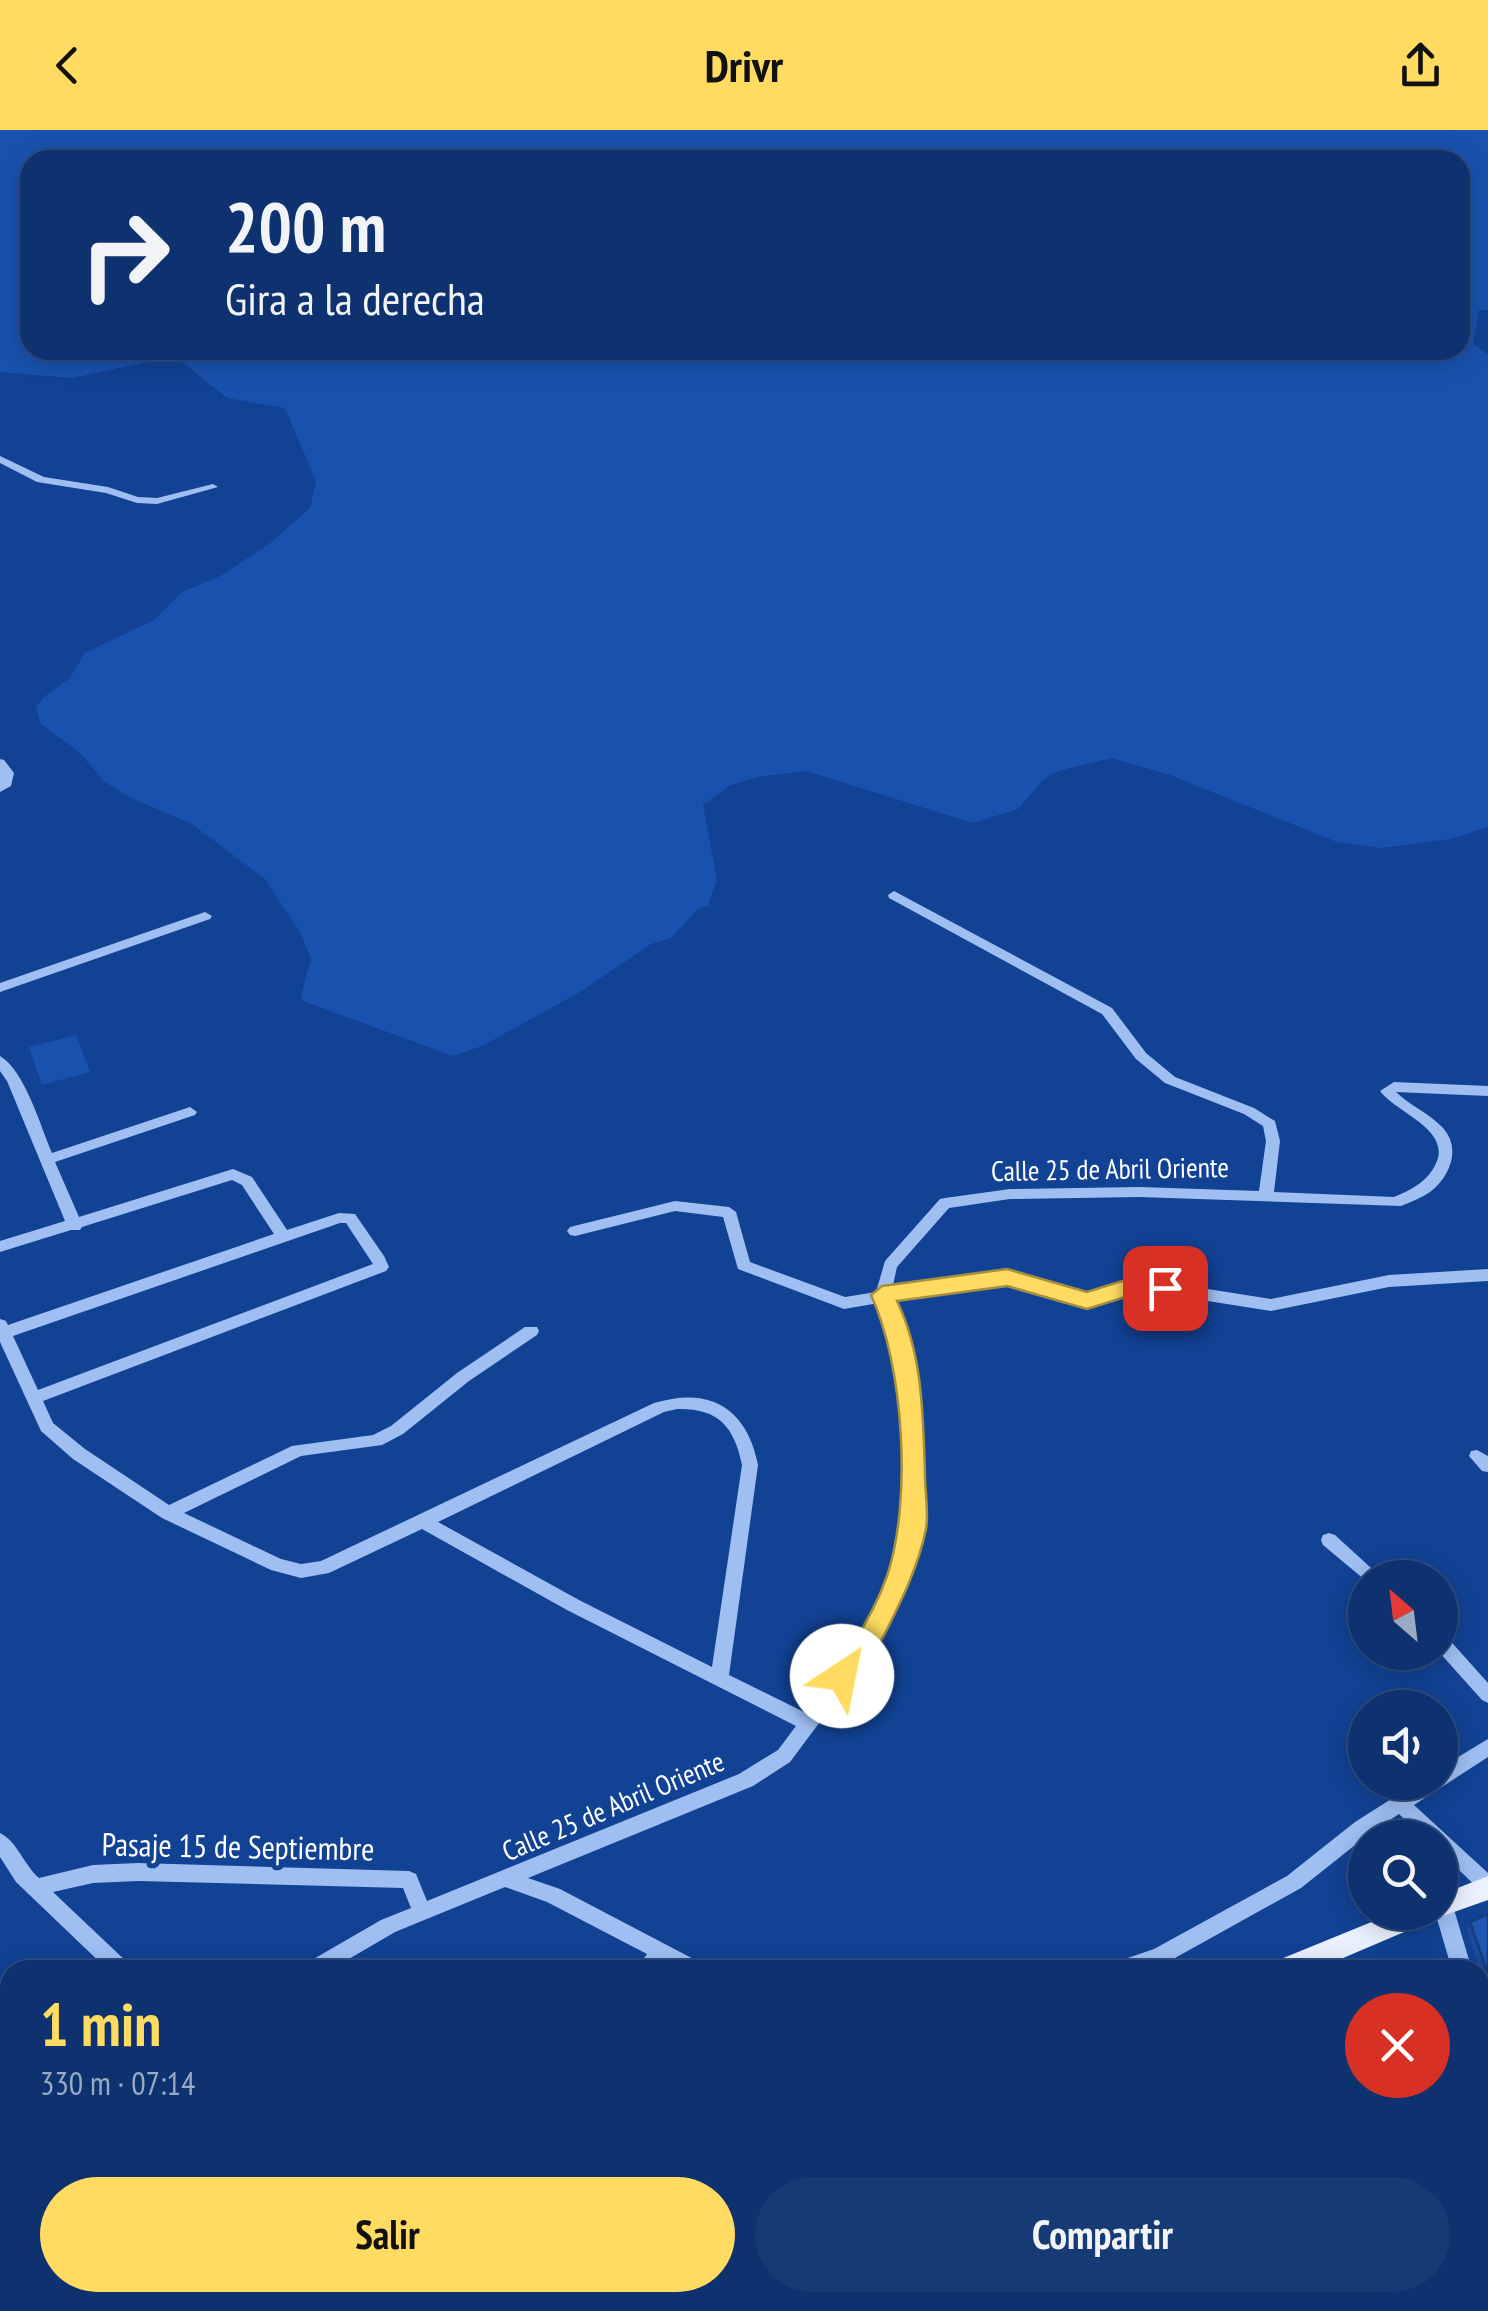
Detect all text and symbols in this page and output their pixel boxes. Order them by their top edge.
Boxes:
text: Drivr [705,36,783,94]
icon: back [40,38,95,93]
icon: share [1393,38,1448,93]
text: 200 m [225,181,386,271]
icon: right [60,190,190,320]
text: Gira a la derecha [225,269,485,327]
street label: Calle 25 de Abril Oriente [991,1148,1229,1189]
pin [1123,1246,1208,1331]
icon: arrive [1138,1261,1193,1316]
north arrow [1348,1560,1458,1670]
map controls [1348,1560,1458,1930]
position arrow [790,1624,894,1728]
button: sound [1348,1690,1458,1800]
street label: Calle 25 de Abril Oriente [496,1742,730,1869]
button: search [1348,1820,1458,1930]
street label: Pasaje 15 de Septiembre [101,1823,375,1869]
text: 1 min [40,1985,161,2063]
button: close [1345,1993,1450,2098]
text: 330 m · 07:14 [40,2062,195,2104]
button: Salir [40,2177,735,2292]
button: Compartir [755,2177,1450,2292]

